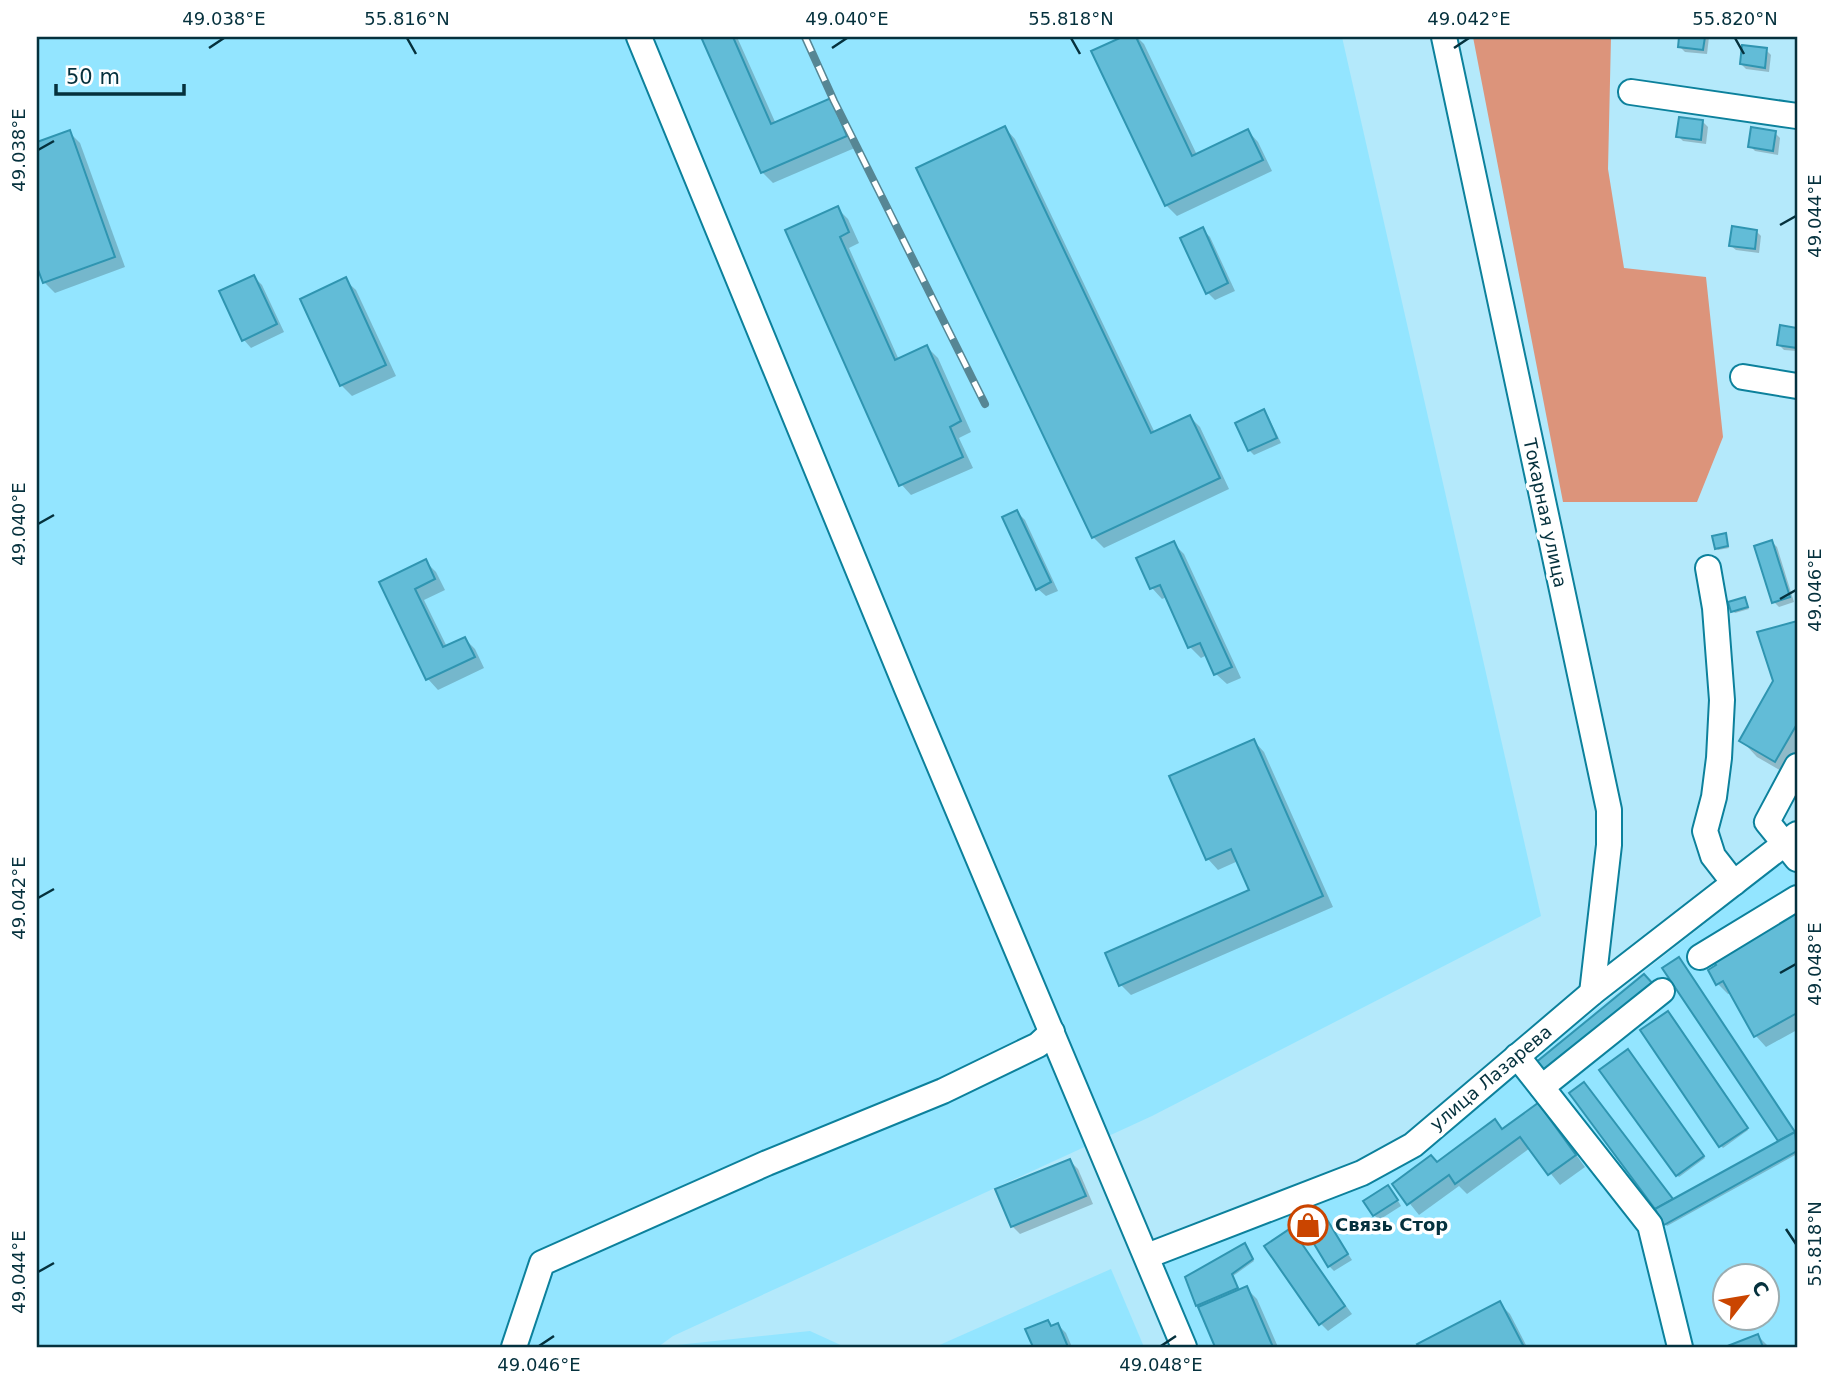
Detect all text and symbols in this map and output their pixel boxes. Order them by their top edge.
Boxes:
text: 49.038°E [182,8,266,29]
text: 55.816°N [364,8,450,29]
text: 49.040°E [805,8,889,29]
text: 55.818°N [1028,8,1114,29]
text: 49.042°E [1427,8,1511,29]
text: 55.820°N [1692,8,1778,29]
scale bar [56,52,184,96]
text: 50 m [66,65,120,89]
text: 49.038°E [8,108,29,192]
text: 49.044°E [1804,174,1825,258]
street label: Токарная улица [1519,435,1572,589]
text: 49.040°E [8,482,29,566]
text: 49.046°E [1804,548,1825,632]
text: 49.042°E [8,856,29,940]
text: 49.048°E [1804,922,1825,1006]
street label: улица Лазарева [1426,1021,1556,1135]
text: 55.818°N [1804,1201,1825,1287]
shop icon: Связь Стор [1287,1204,1329,1246]
place label: Связь Стор [1335,1214,1448,1235]
text: 49.044°E [8,1230,29,1314]
north arrow [1712,1262,1782,1332]
text: С [1748,1277,1774,1300]
text: 49.046°E [497,1354,581,1375]
text: 49.048°E [1119,1354,1203,1375]

